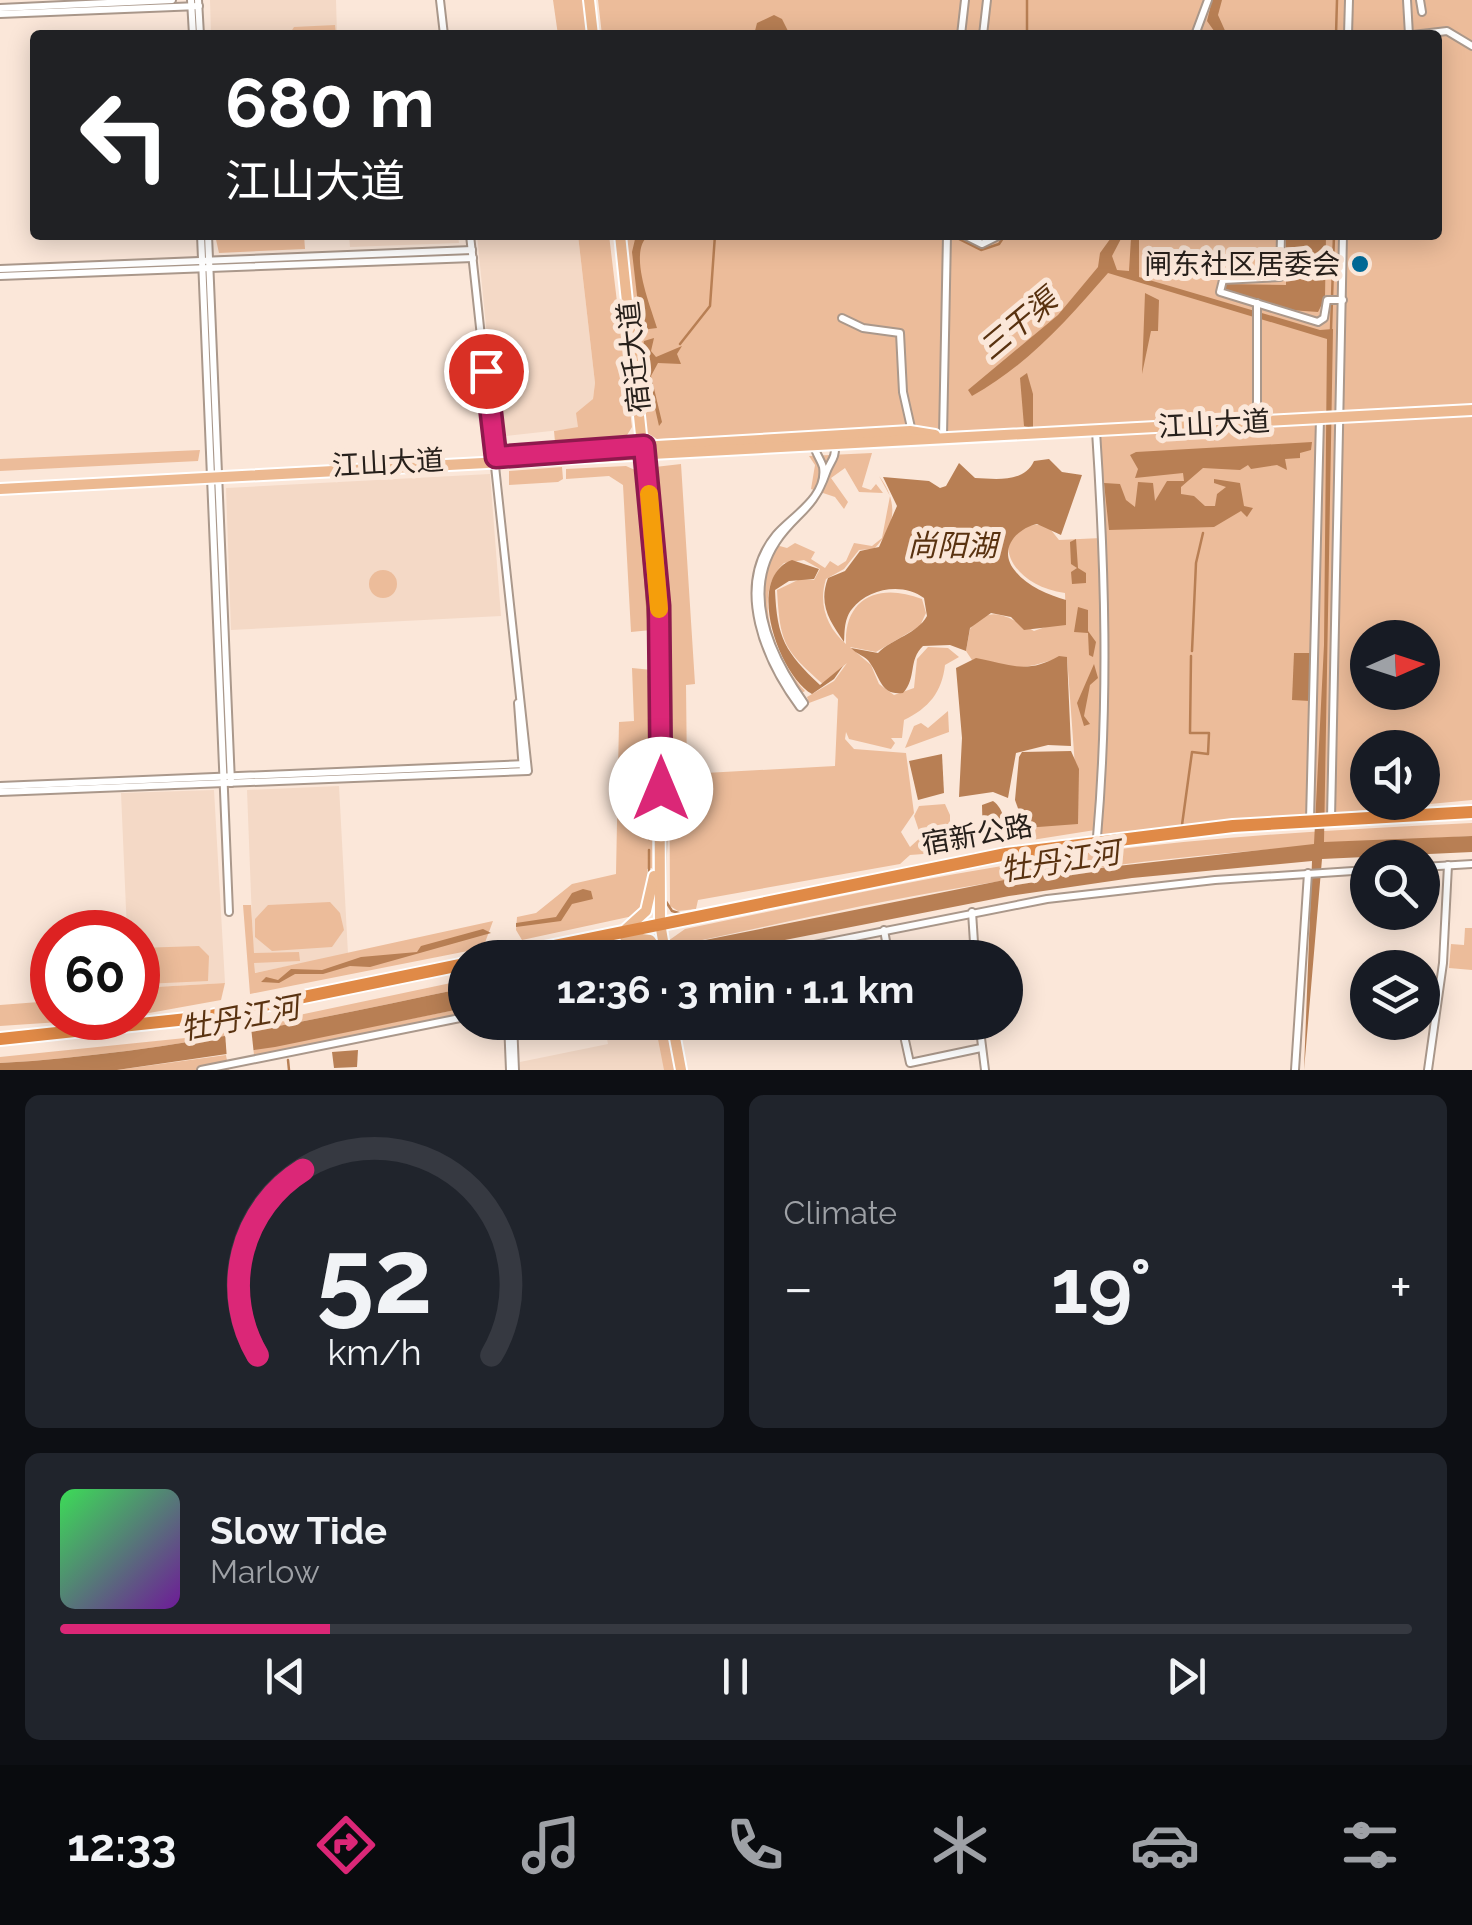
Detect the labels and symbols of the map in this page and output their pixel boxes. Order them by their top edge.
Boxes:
place label: 闸东社区居委会 [1144,248,1340,281]
marker: 闸东社区居委会 [1349,253,1371,275]
water label: 三干渠 [972,279,1067,366]
street label: 宿迁大道 [612,300,656,414]
pin [444,329,529,414]
street label: 江山大道 [1157,405,1271,443]
street label: 江山大道 [331,444,445,482]
water label: 尚阳湖 [907,528,1001,563]
north arrow [1350,620,1440,710]
position arrow [609,737,713,841]
street label: 宿新公路 [919,809,1035,861]
water label: 牡丹江河 [998,834,1127,888]
speed limit sign: 60 [30,910,160,1040]
water label: 牡丹江河 [178,988,307,1047]

